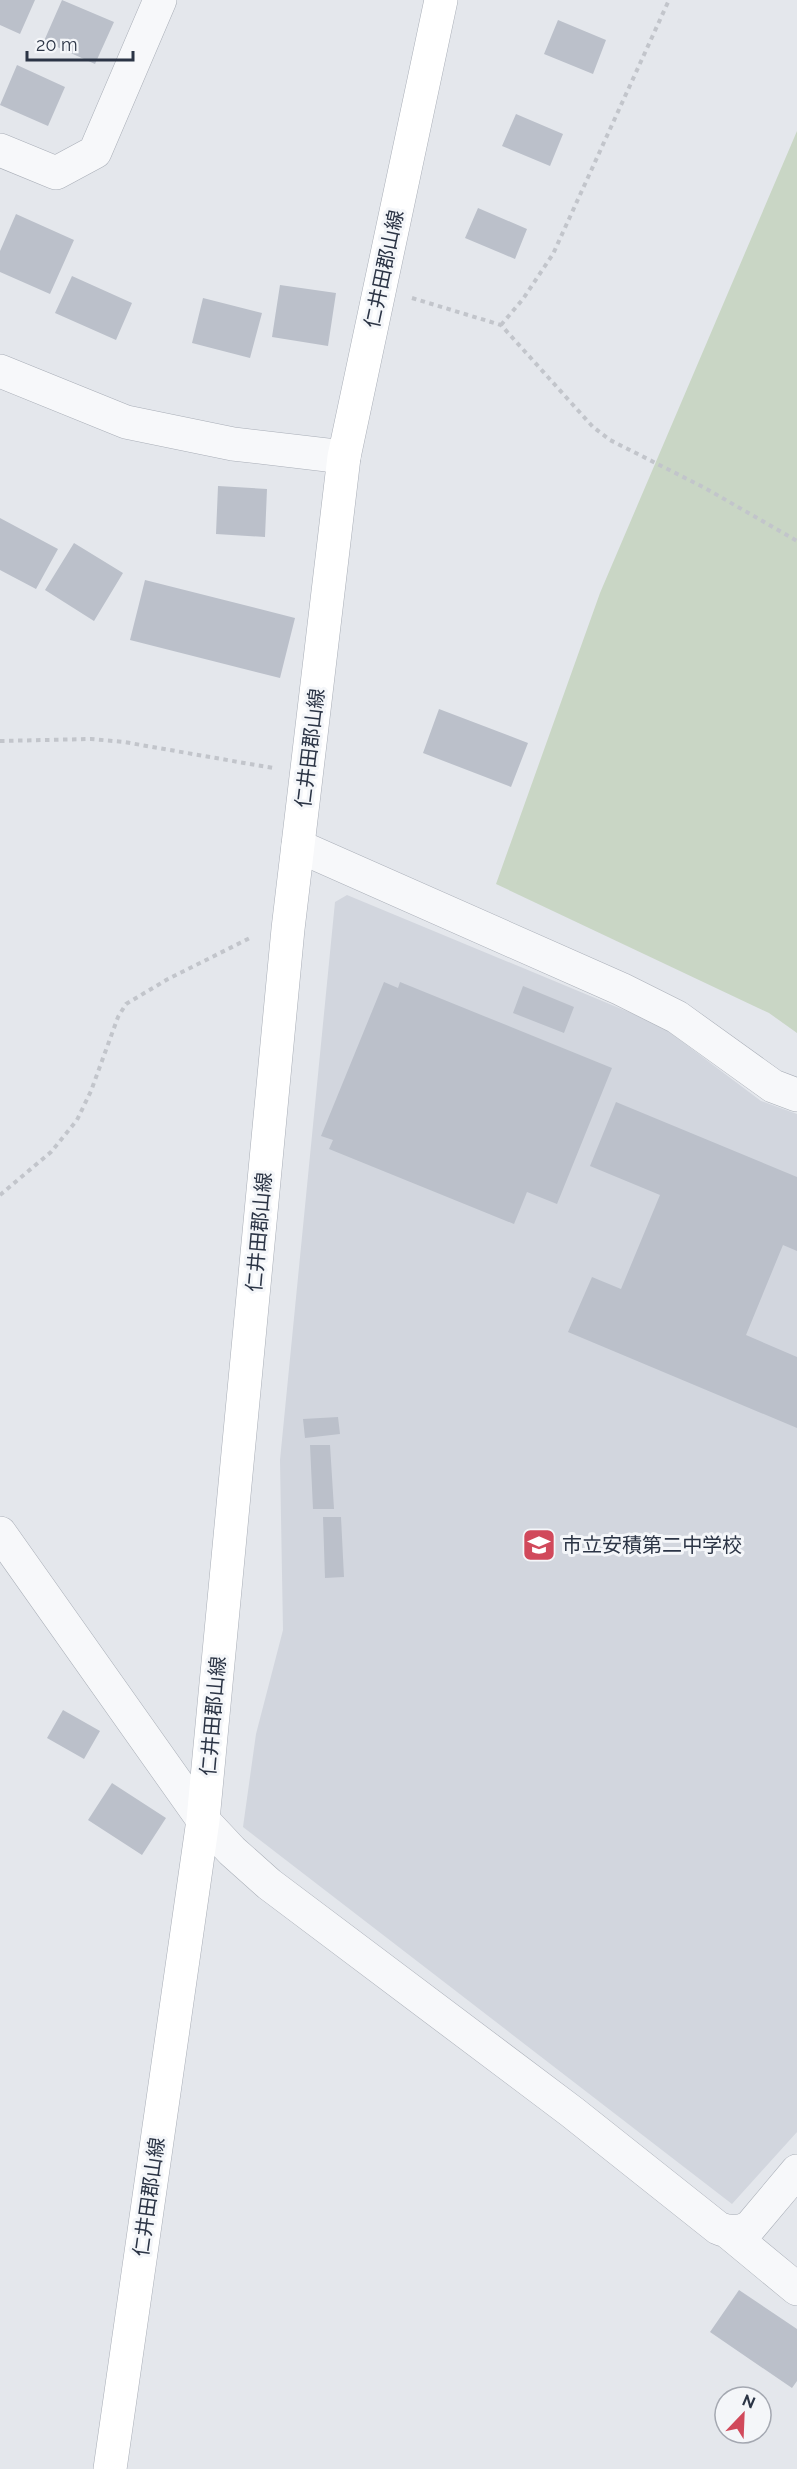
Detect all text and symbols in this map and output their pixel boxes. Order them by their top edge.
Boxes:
scale bar [27,24,134,62]
text: 20 m [36,34,78,55]
street label: 仁井田郡山線 [360,208,408,330]
street label: 仁井田郡山線 [291,687,329,809]
street label: 仁井田郡山線 [242,1171,276,1293]
school or university icon: 市立安積第二中学校 [521,1527,557,1563]
place label: 市立安積第二中学校 [562,1533,742,1557]
street label: 仁井田郡山線 [196,1655,230,1777]
street label: 仁井田郡山線 [129,2136,169,2258]
north arrow [713,2385,773,2445]
text: N [739,2391,758,2413]

